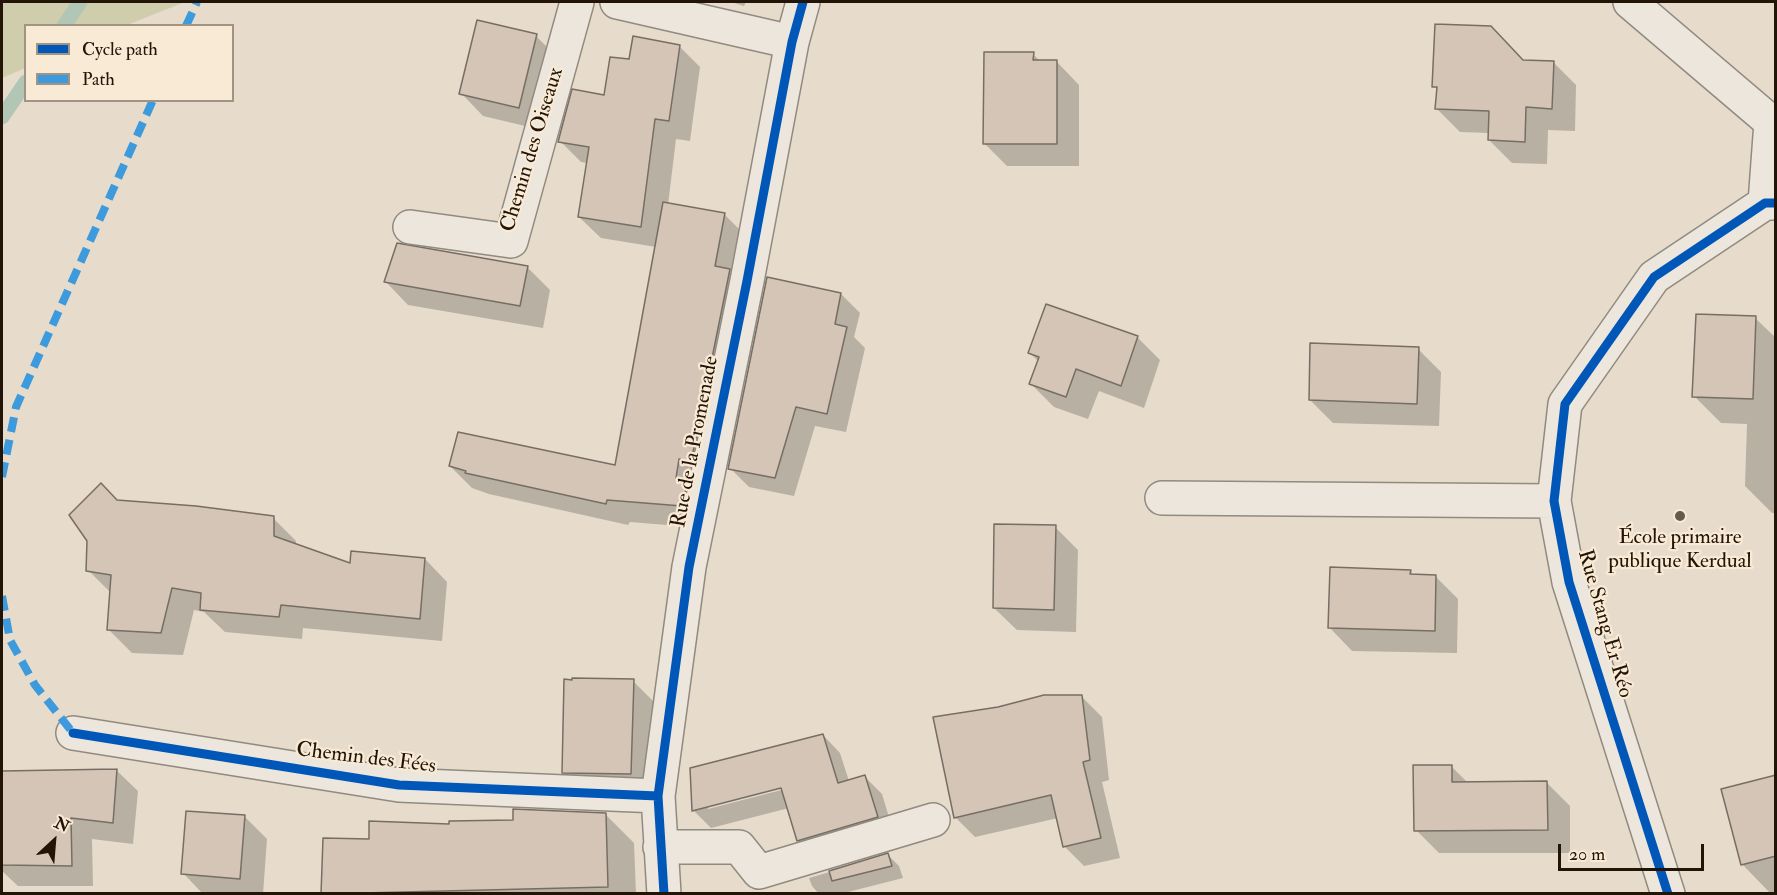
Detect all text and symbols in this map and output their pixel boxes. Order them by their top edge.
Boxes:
legend [24,24,234,102]
text: Cycle path [82,38,158,61]
street label: Chemin des Oiseaux [496,65,570,235]
text: Path [82,68,115,91]
street label: Rue de la Promenade [667,354,725,530]
marker: École primaire publique Kerdual [1673,509,1687,523]
place label: École primaire publique Kerdual [1608,525,1752,575]
street label: Rue Stang Er Réo [1571,547,1637,701]
street label: Chemin des Fées [295,738,437,780]
north arrow [24,811,84,871]
text: N [51,813,73,837]
scale bar [1561,832,1706,870]
text: 20 m [1569,843,1605,866]

